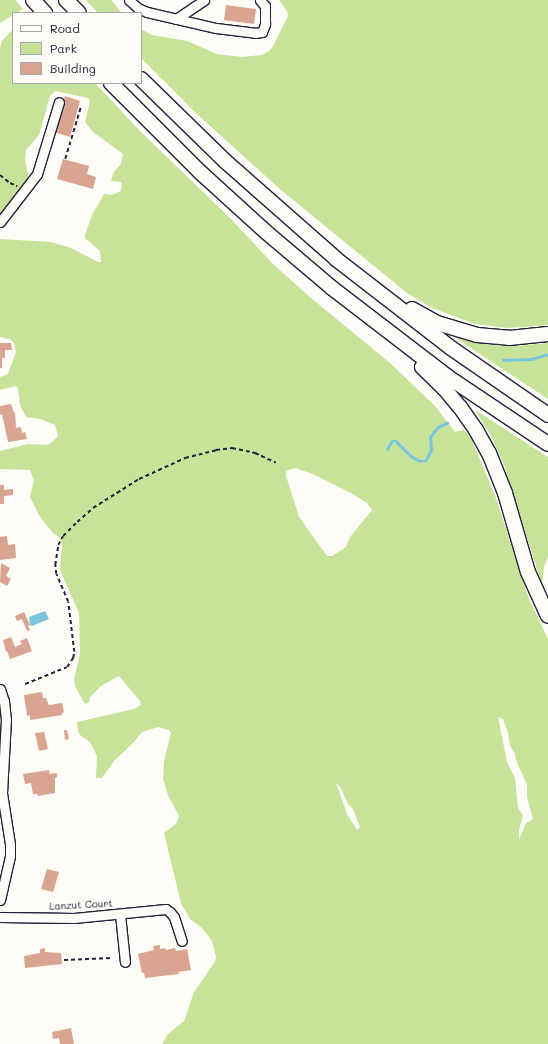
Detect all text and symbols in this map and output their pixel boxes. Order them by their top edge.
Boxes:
legend [12,12,142,84]
text: Road [50,20,80,36]
text: Park [50,40,77,56]
text: Building [50,60,96,76]
street label: Lanzut Court [49,897,113,913]

